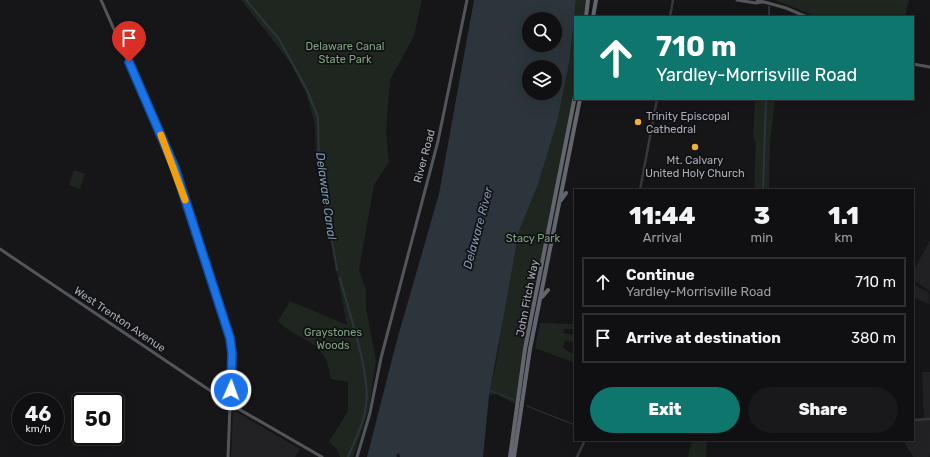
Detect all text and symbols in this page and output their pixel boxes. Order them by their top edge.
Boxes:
map controls [522,12,562,100]
button: search [522,12,562,52]
pin [112,21,146,62]
icon: arrive [118,27,140,49]
text: 710 m [656,30,737,63]
icon: ahead [590,32,642,84]
park label: Delaware Canal State Park [306,40,384,66]
button: layers [522,60,562,100]
text: Yardley-Morrisville Road [656,64,857,86]
place label: Trinity Episcopal Cathedral [646,110,730,136]
marker: Trinity Episcopal Cathedral [633,117,643,127]
street label: River Road [411,128,438,184]
marker: Mt. Calvary United Holy Church [690,142,700,152]
water label: Delaware Canal [313,151,339,242]
place label: Mt. Calvary United Holy Church [645,154,745,180]
water label: Delaware River [460,185,496,271]
text: 11:44 [629,202,696,230]
text: 3 [754,202,770,230]
text: 1.1 [828,202,859,230]
text: Arrival [643,230,682,245]
text: min [751,230,773,245]
text: km [834,230,853,245]
park label: Stacy Park [506,232,561,245]
street label: John Fitch Way [514,258,541,338]
text: Continue [626,266,695,284]
icon: ahead [592,271,614,293]
text: 710 m [855,273,896,291]
street label: West Trenton Avenue [71,284,168,355]
text: Yardley-Morrisville Road [626,284,771,299]
park label: Graystones Woods [304,326,362,352]
icon: arrive [592,327,614,349]
text: Arrive at destination [626,329,781,347]
text: 380 m [851,329,896,347]
position arrow [210,369,252,411]
button: Exit [590,387,740,433]
button: Share [748,387,898,433]
speed limit sign: 50 [72,393,124,445]
text: 46 [25,402,51,426]
text: km/h [26,423,50,435]

